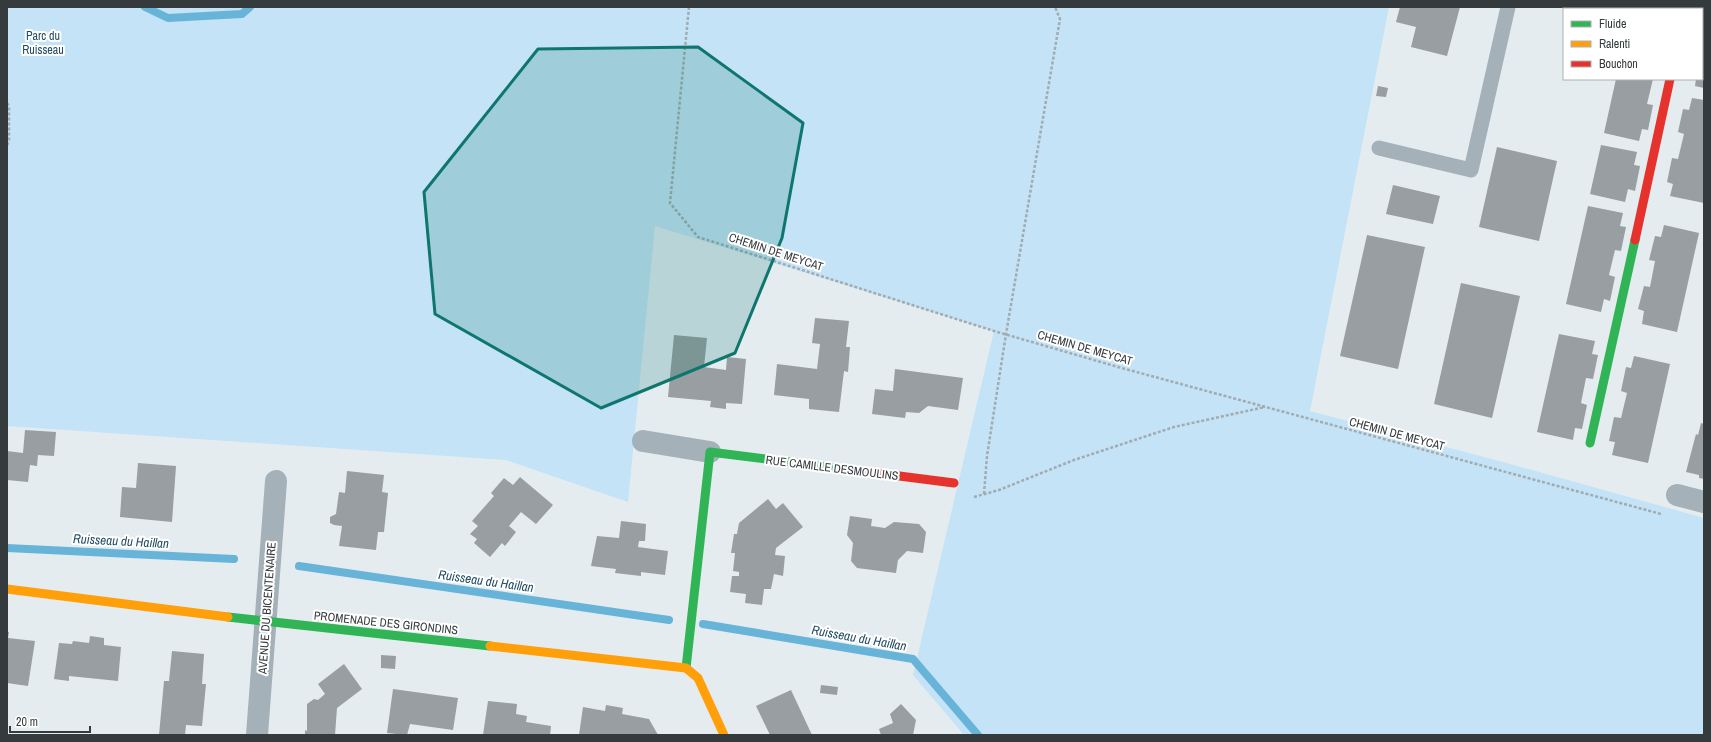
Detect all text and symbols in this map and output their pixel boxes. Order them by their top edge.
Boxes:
legend [1563,8,1703,80]
text: Fluide [1599,16,1626,32]
park label: Parc du Ruisseau [22,28,64,58]
text: Ralenti [1599,36,1630,52]
text: Bouchon [1599,56,1638,72]
street label: CHEMIN DE MEYCAT [727,229,825,275]
street label: CHEMIN DE MEYCAT [1036,327,1134,369]
street label: CHEMIN DE MEYCAT [1347,414,1447,454]
street label: RUE CAMILLE DESMOULINS [765,452,900,484]
water label: Ruisseau du Haillan [73,530,169,552]
street label: AVENUE DU BICENTENAIRE [254,542,280,675]
water label: Ruisseau du Haillan [437,566,535,596]
street label: PROMENADE DES GIRONDINS [313,607,459,639]
water label: Ruisseau du Haillan [810,621,908,655]
scale bar [10,708,90,734]
text: 20 m [16,714,38,730]

